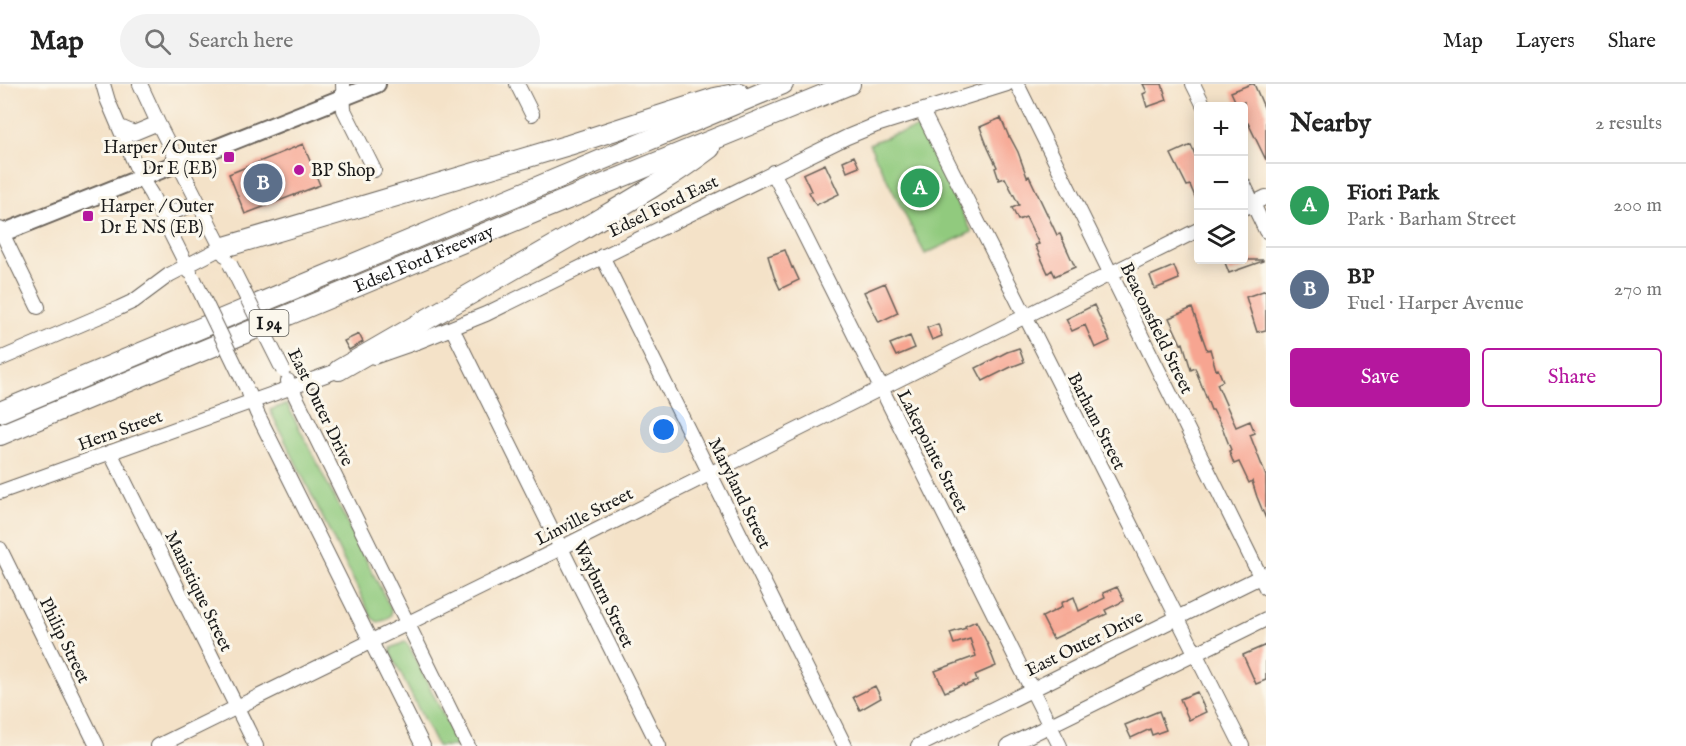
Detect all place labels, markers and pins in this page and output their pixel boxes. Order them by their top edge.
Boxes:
place label: Harper / Outer Dr E (EB) [103,137,217,181]
marker: Harper / Outer Dr E (EB) [222,150,236,164]
pin: B [244,160,282,206]
place label: BP Shop [311,160,376,183]
marker: BP Shop [292,163,306,177]
pin: A [900,166,940,210]
place label: Harper / Outer Dr E NS (EB) [100,196,214,240]
marker: Harper / Outer Dr E NS (EB) [81,209,95,223]

